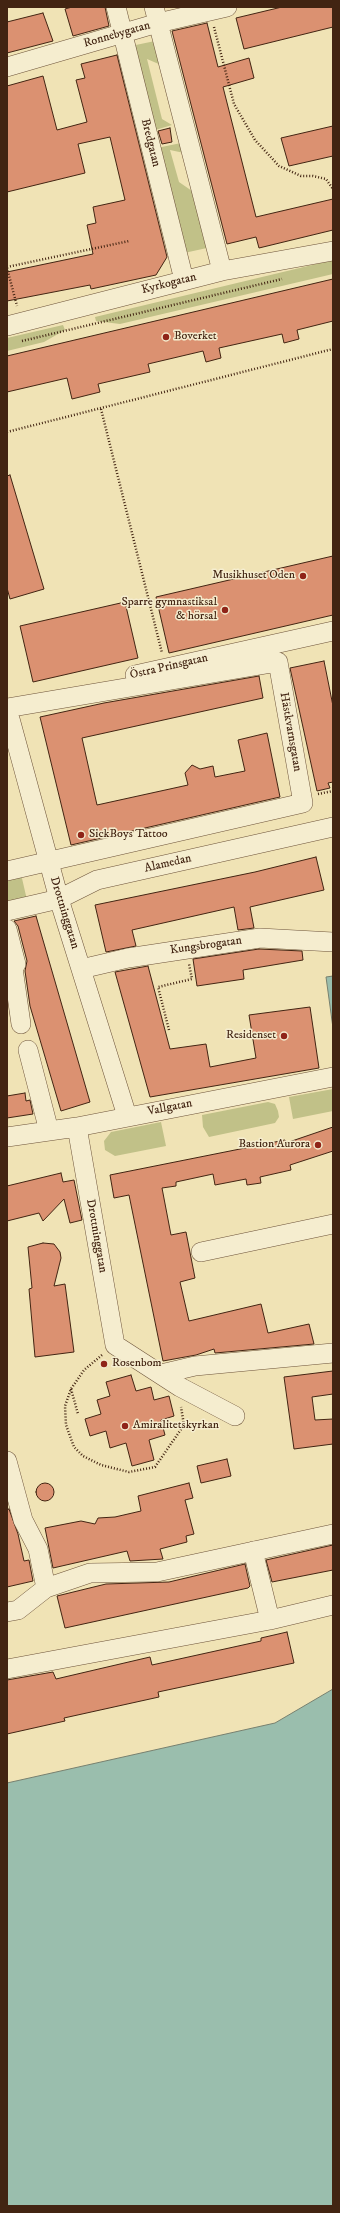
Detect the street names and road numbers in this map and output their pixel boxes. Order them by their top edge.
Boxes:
street label: Ronnebygatan [82,19,152,51]
street label: Bredgatan [137,117,163,169]
street label: Kyrkogatan [140,270,198,298]
street label: Östra Prinsgatan [129,651,209,683]
street label: Hästkvarnsgatan [276,691,304,773]
street label: Alamedan [143,852,193,876]
street label: Drottninggatan [46,875,82,951]
street label: Kungsbrogatan [169,934,243,958]
street label: Vallgatan [146,1097,194,1119]
street label: Drottninggatan [82,1198,110,1274]

